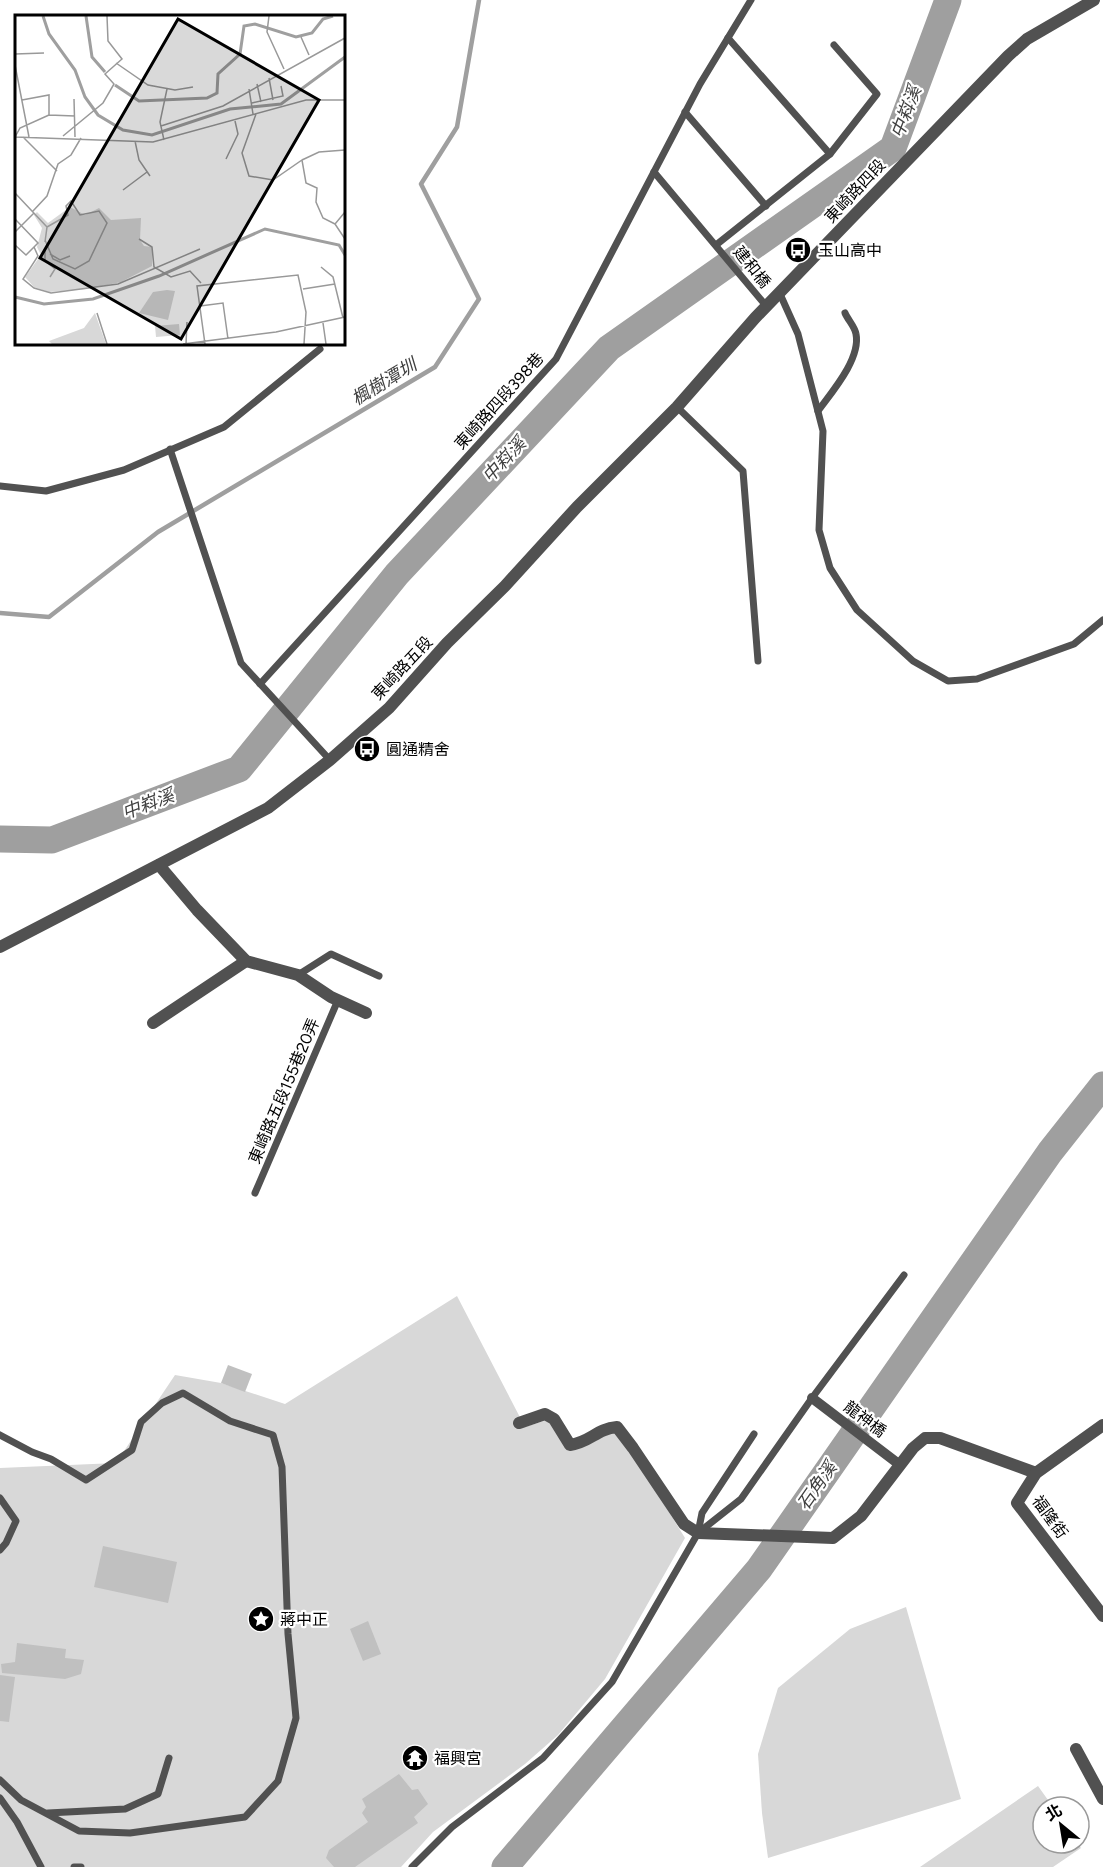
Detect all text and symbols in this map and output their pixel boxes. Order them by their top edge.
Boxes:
inset map [15,15,345,345]
water label: 中嵙溪 [886,80,927,141]
street label: 東崎路四段 [821,155,889,227]
bus stop icon: 玉山高中 [783,235,813,265]
place label: 玉山高中 [818,241,882,260]
street label: 建和橋 [730,242,774,292]
street label: 東崎路四段398巷 [451,349,547,453]
water label: 楓樹潭圳 [347,352,423,410]
water label: 中嵙溪 [478,431,533,487]
street label: 東崎路五段 [368,632,436,704]
bus stop icon: 圓通精舍 [352,734,382,764]
place label: 圓通精舍 [386,740,450,759]
water label: 中嵙溪 [119,783,180,824]
street label: 東崎路五段155巷20弄 [245,1015,323,1167]
street label: 龍神橋 [840,1397,890,1441]
water label: 石角溪 [793,1455,843,1514]
street label: 福隆街 [1028,1492,1072,1542]
place icon: 蔣中正 [246,1604,276,1634]
place label: 蔣中正 [280,1610,328,1629]
temple icon: 福興宮 [400,1743,430,1773]
place label: 福興宮 [434,1749,482,1768]
north arrow [1031,1795,1091,1855]
text: 北 [1042,1800,1065,1825]

